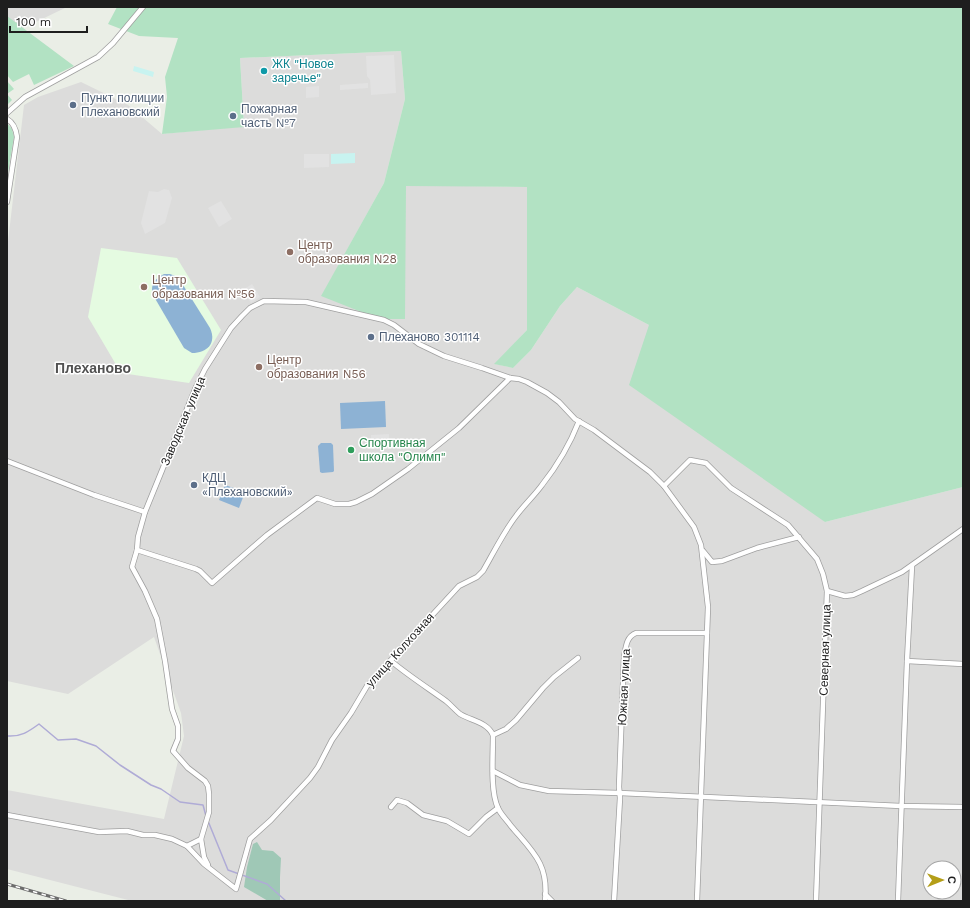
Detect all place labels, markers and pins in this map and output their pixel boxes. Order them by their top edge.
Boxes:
place label: ЖК "Новое заречье" [272,57,334,85]
marker: ЖК "Новое заречье" [259,66,269,76]
place label: Пункт полиции Плехановский [81,91,164,119]
marker: Пункт полиции Плехановский [68,100,78,110]
place label: Пожарная часть №7 [241,102,297,130]
marker: Пожарная часть №7 [228,111,238,121]
place label: Центр образования N28 [298,238,397,266]
marker: Центр образования N28 [285,247,295,257]
place label: Центр образования №56 [152,273,255,301]
marker: Центр образования №56 [139,282,149,292]
place label: Плеханово 301114 [379,330,480,344]
marker: Плеханово 301114 [366,332,376,342]
place label: Центр образования N56 [267,353,366,381]
marker: Центр образования N56 [254,362,264,372]
place label: Спортивная школа "Олимп" [359,436,446,464]
marker: Спортивная школа "Олимп" [346,445,356,455]
place label: КДЦ «Плехановский» [202,471,293,499]
marker: КДЦ «Плехановский» [189,480,199,490]

